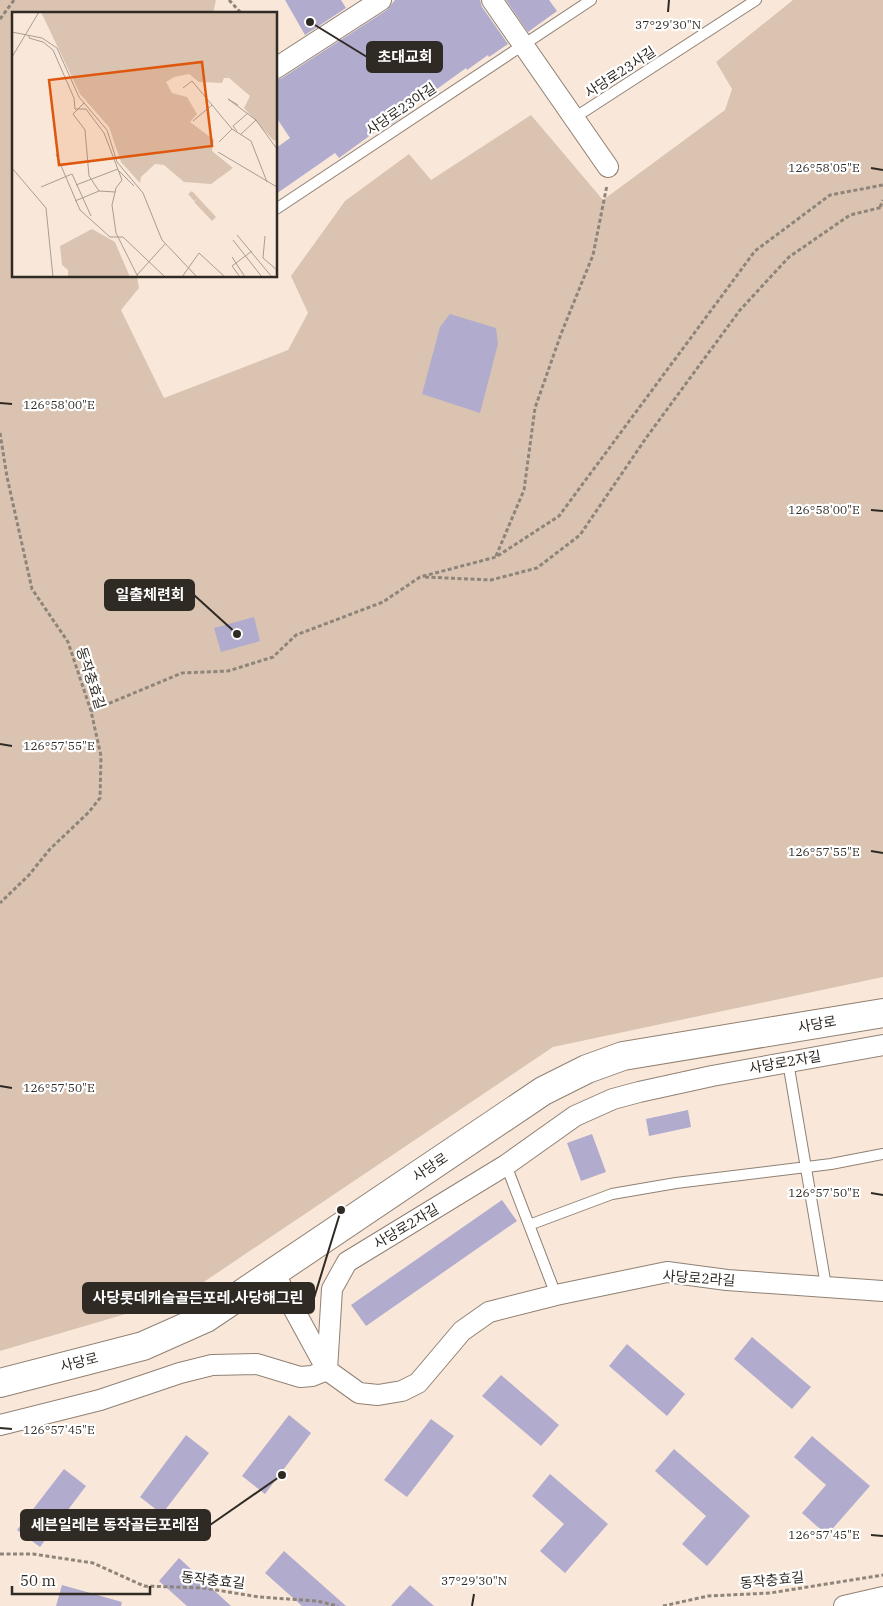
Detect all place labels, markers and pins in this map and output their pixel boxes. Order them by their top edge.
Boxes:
callout: 초대교회 [367,42,442,72]
callout: 일출체련회 [105,580,194,610]
callout: 사당롯데캐슬골든포레.사당해그린 [83,1283,314,1313]
callout: 세븐일레븐 동작골든포레점 [21,1510,210,1540]

